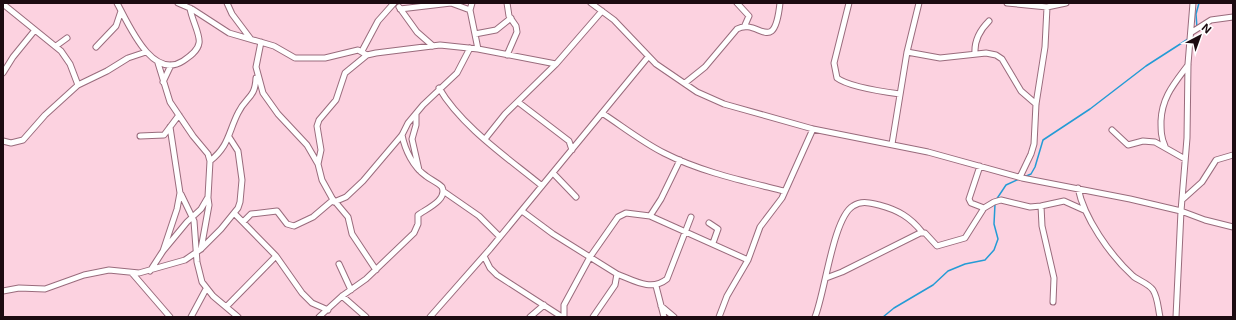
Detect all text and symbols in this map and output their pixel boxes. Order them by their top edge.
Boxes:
north arrow [1180,16,1220,56]
text: N [1199,20,1214,36]

